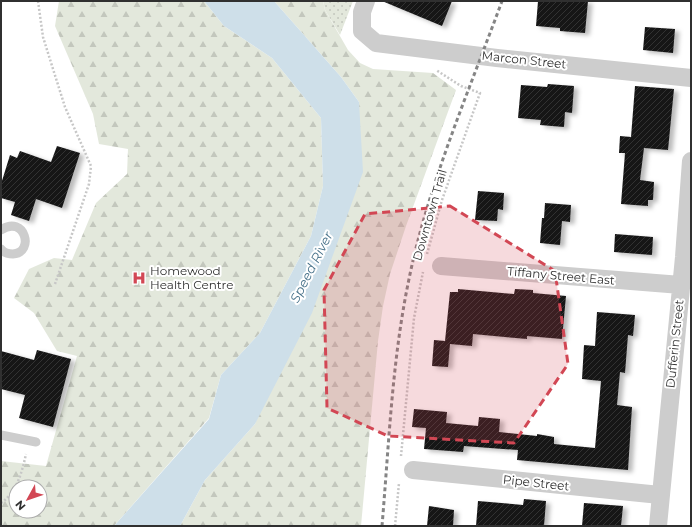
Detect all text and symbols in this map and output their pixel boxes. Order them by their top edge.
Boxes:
street label: Marcon Street [481,48,567,71]
street label: Downtown Trail [409,167,450,262]
water label: Speed River [286,228,336,305]
place label: Homewood Health Centre [150,263,234,292]
street label: Tiffany Street East [507,263,616,288]
hospital icon: Homewood Health Centre [131,270,147,286]
street label: Dufferin Street [662,299,687,389]
street label: Pipe Street [502,472,570,493]
north arrow [8,479,48,519]
text: N [12,498,29,513]

